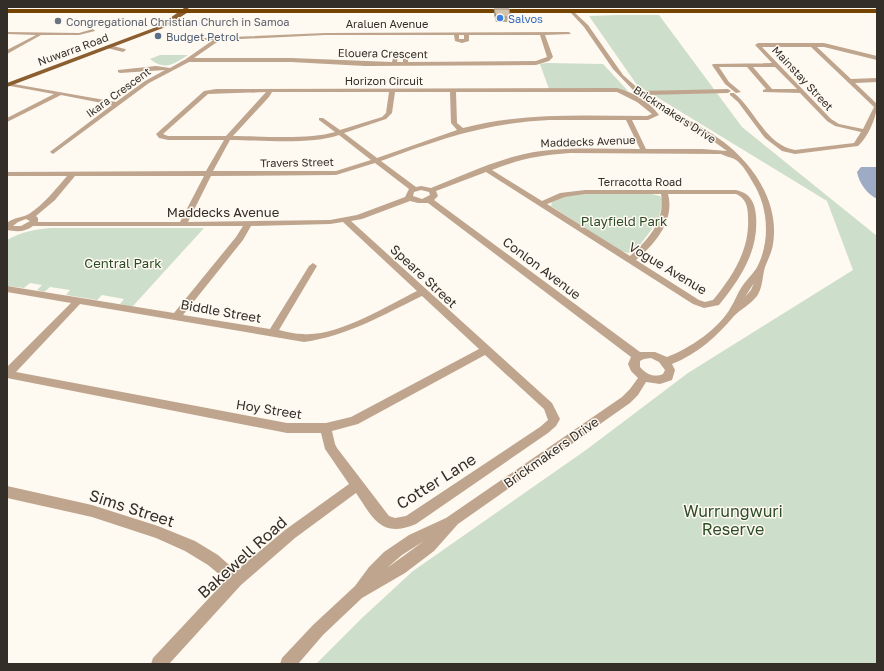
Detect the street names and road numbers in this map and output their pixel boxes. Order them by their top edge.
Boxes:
street label: Araluen Avenue [346,17,428,30]
street label: Nuwarra Road [36,30,110,68]
street label: Mainstay Street [770,43,836,113]
street label: Elouera Crescent [338,46,428,60]
street label: Ikara Crescent [83,64,153,120]
street label: Horizon Circuit [345,74,423,87]
street label: Brickmakers Drive [632,83,718,145]
street label: Maddecks Avenue [540,133,636,149]
street label: Travers Street [260,155,334,169]
street label: Terracotta Road [598,175,682,188]
street label: Maddecks Avenue [167,204,279,220]
street label: Conlon Avenue [500,233,584,303]
street label: Vogue Avenue [626,238,710,298]
street label: Speare Street [387,241,461,311]
street label: Biddle Street [179,296,263,326]
street label: Hoy Street [235,396,303,422]
street label: Brickmakers Drive [500,413,602,491]
street label: Cotter Lane [392,449,480,513]
street label: Sims Street [87,485,177,531]
street label: Bakewell Road [193,512,291,602]

